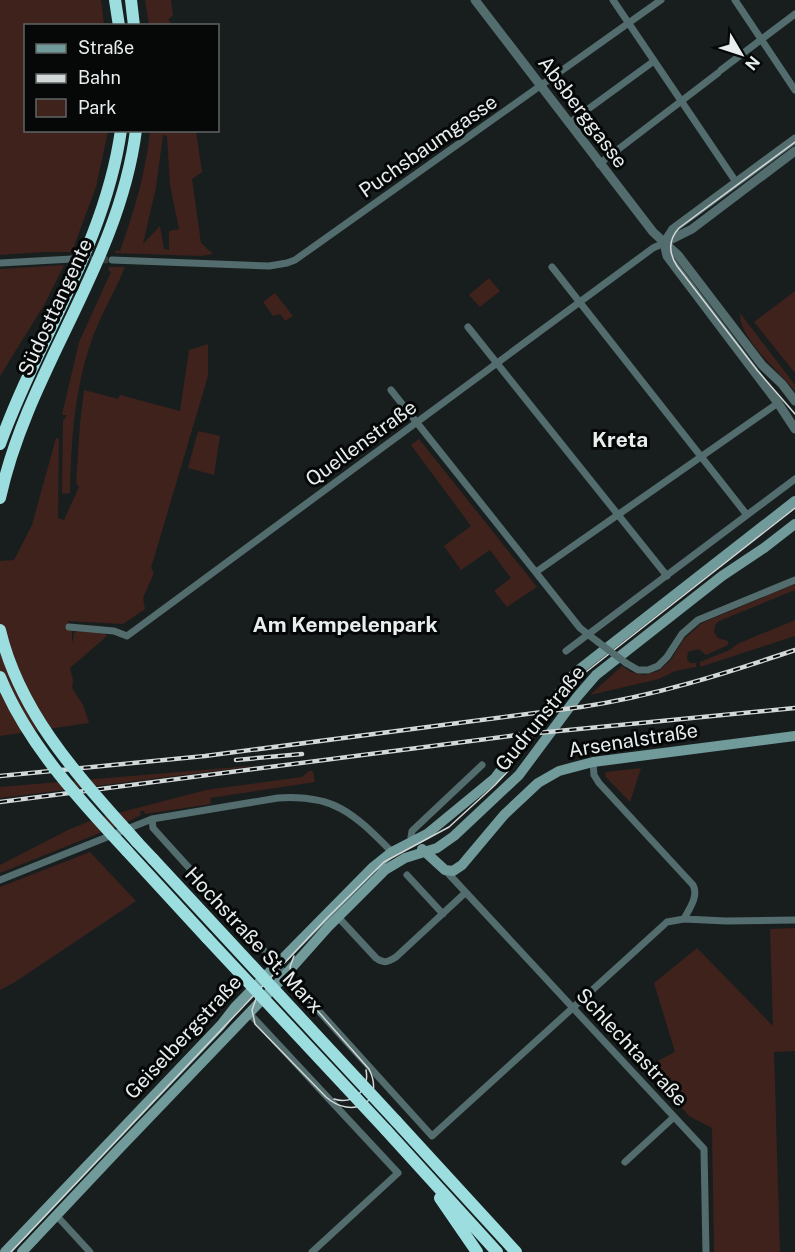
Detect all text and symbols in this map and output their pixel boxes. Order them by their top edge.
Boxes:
legend [24,24,219,132]
north arrow [711,24,771,84]
text: Straße [78,37,134,58]
street label: Absberggasse [533,51,633,173]
text: N [741,52,764,74]
text: Bahn [78,67,121,88]
street label: Puchsbaumgasse [354,89,502,203]
text: Park [78,97,116,118]
street label: Südosttangente [13,235,97,379]
street label: Quellenstraße [301,395,421,491]
district label: Kreta [592,427,648,452]
district label: Am Kempelenpark [252,612,438,637]
street label: Gudrunstraße [490,660,590,776]
street label: Arsenalstraße [566,718,700,762]
street label: Hochstraße St. Marx [180,862,328,1018]
street label: Geiselbergstraße [119,970,247,1104]
street label: Schlechtastraße [571,983,693,1111]

